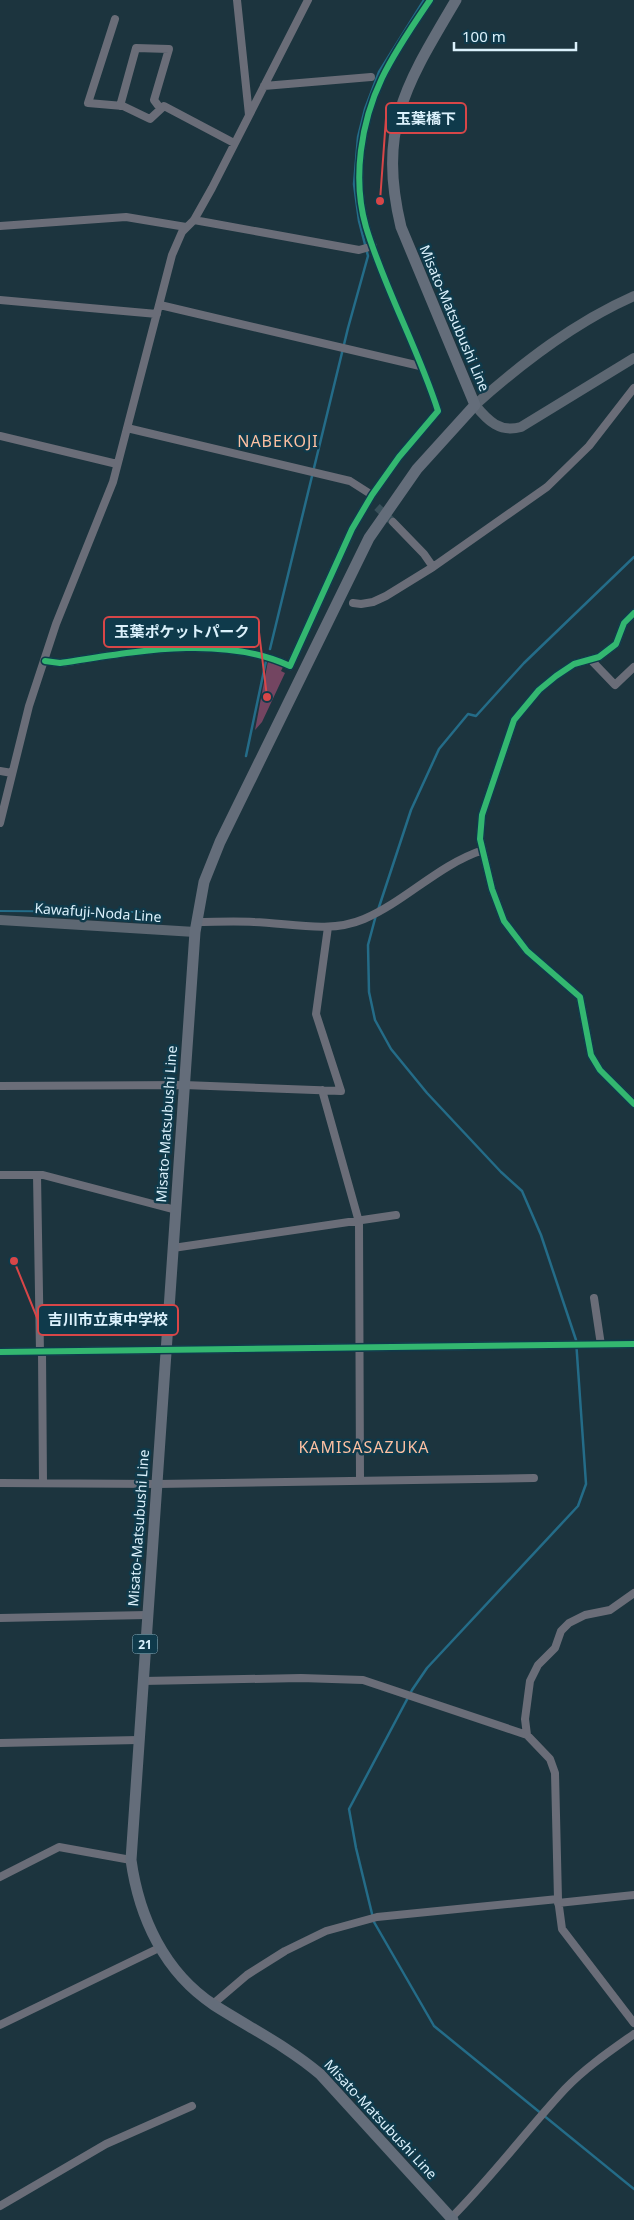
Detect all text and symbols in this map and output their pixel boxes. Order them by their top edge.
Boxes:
scale bar [454,20,576,52]
text: 100 m [462,26,506,46]
callout: 玉葉橋下 [386,103,466,133]
text: 玉葉橋下 [396,108,456,128]
street label: Misato-Matsubushi Line [416,242,495,394]
district label: NABEKOJI [237,430,319,452]
callout: 玉葉ポケットパーク [104,617,259,647]
text: 玉葉ポケットパーク [114,621,250,641]
street label: Kawafuji-Noda Line [34,898,162,926]
street label: Misato-Matsubushi Line [151,1045,181,1203]
callout: 吉川市立東中学校 [38,1305,178,1335]
text: 吉川市立東中学校 [48,1309,168,1329]
district label: KAMISASAZUKA [298,1436,430,1458]
street label: Misato-Matsubushi Line [123,1449,153,1607]
road number: 21 [132,1635,158,1654]
street label: Misato-Matsubushi Line [320,2055,442,2183]

